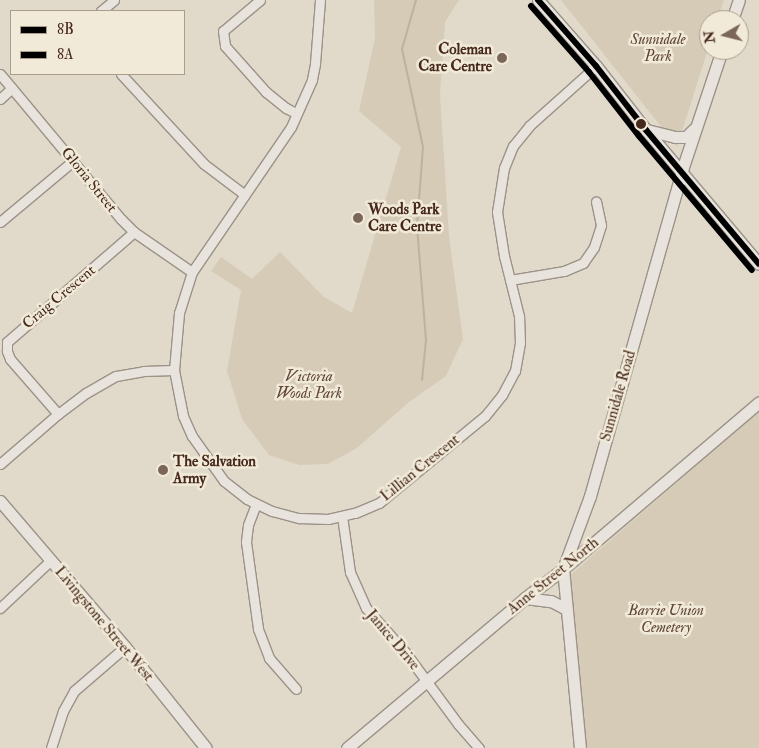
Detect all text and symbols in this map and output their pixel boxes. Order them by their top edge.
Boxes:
legend [10,10,185,75]
north arrow [699,10,749,60]
text: 8B [57,20,74,39]
park label: Sunnidale Park [630,30,686,65]
text: N [700,30,719,44]
place label: Coleman Care Centre [418,40,492,75]
text: 8A [57,45,74,64]
marker: Coleman Care Centre [496,52,508,64]
unlabelled marker [636,119,646,129]
street label: Gloria Street [57,144,121,216]
place label: Woods Park Care Centre [368,200,442,235]
marker: Woods Park Care Centre [352,212,364,224]
street label: Craig Crescent [19,261,99,333]
street label: Sunnidale Road [596,349,640,443]
park label: Victoria Woods Park [276,367,342,402]
street label: Lillian Crescent [377,431,463,505]
place label: The Salvation Army [173,452,256,487]
marker: The Salvation Army [157,464,169,476]
street label: Anne Street North [504,534,602,618]
street label: Livingstone Street West [51,563,157,685]
park label: Barrie Union Cemetery [628,601,704,636]
street label: Janice Drive [363,606,423,674]

